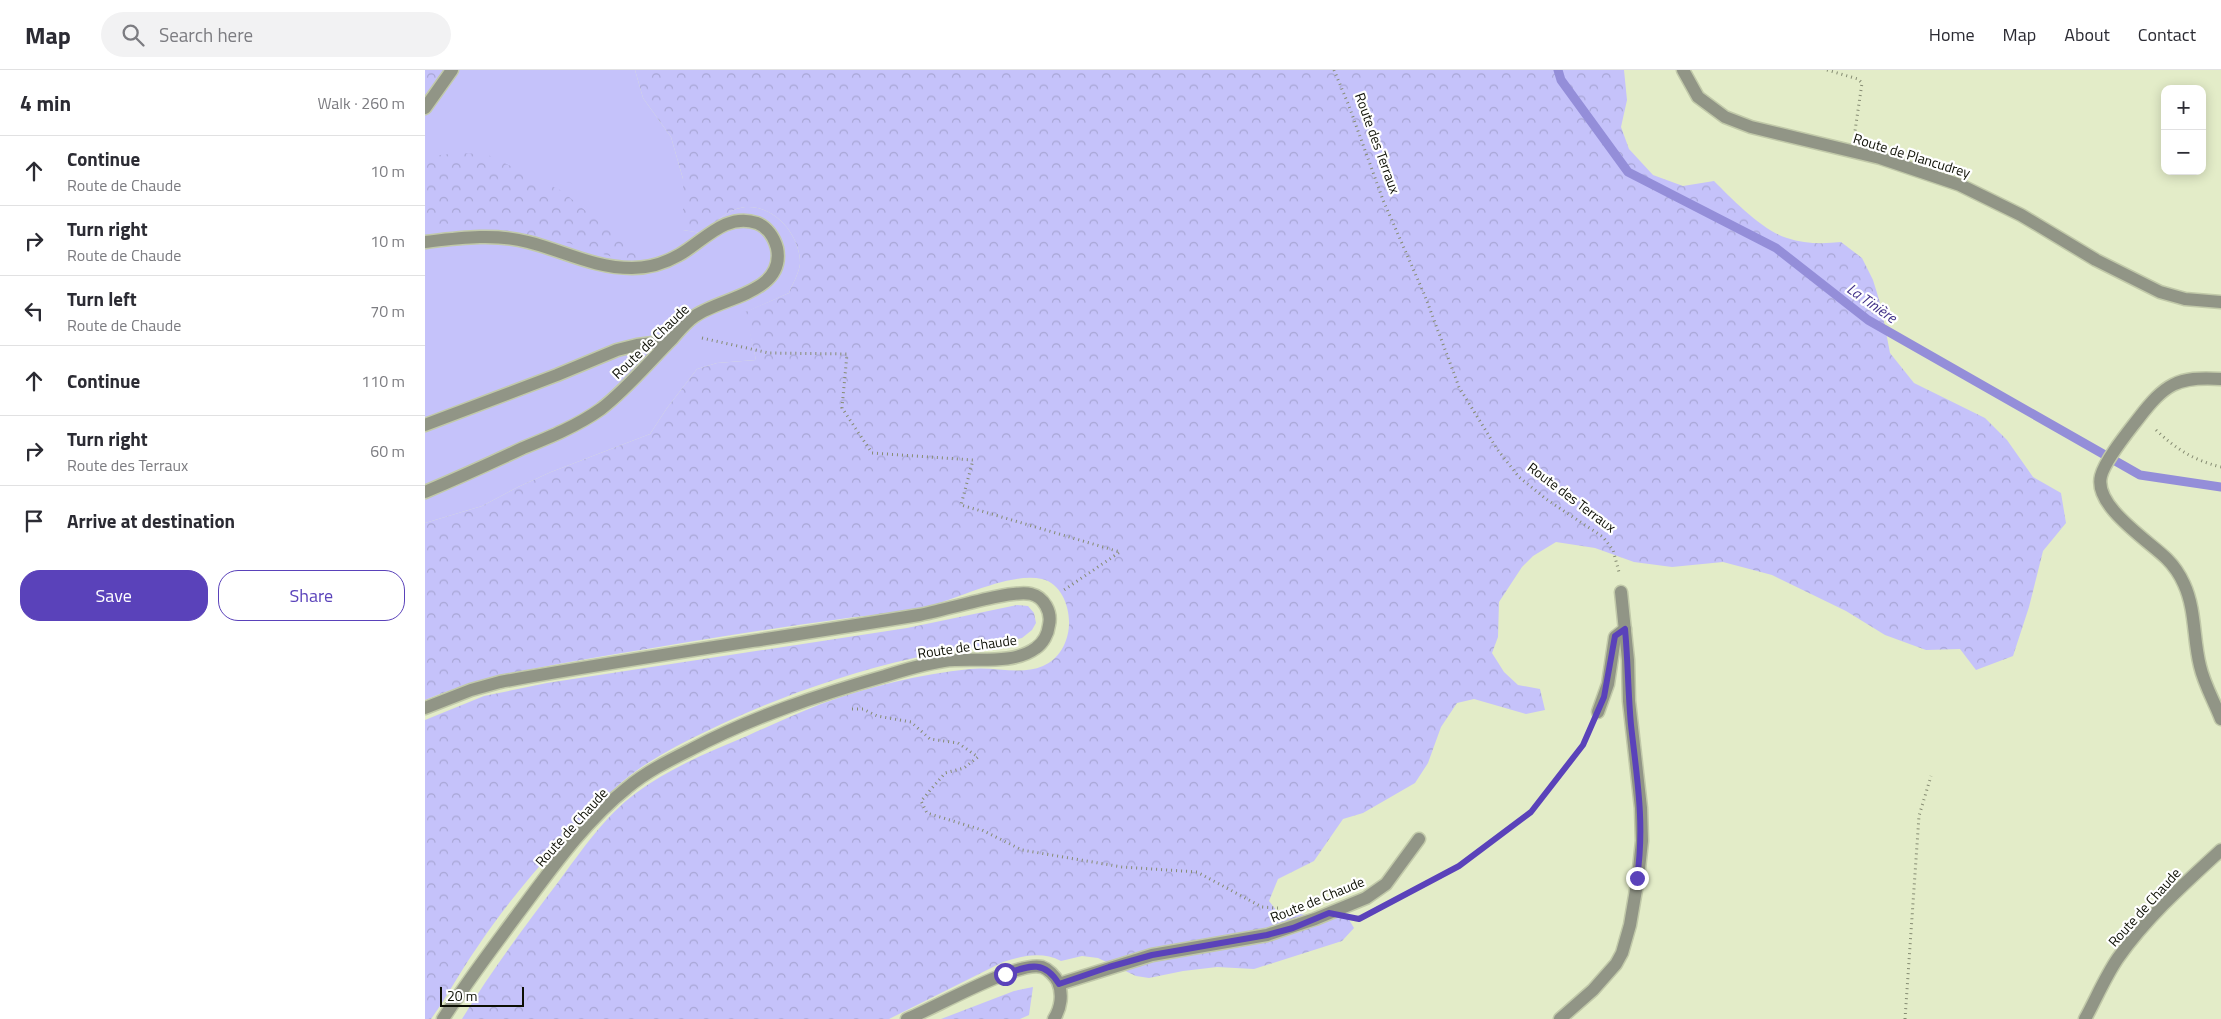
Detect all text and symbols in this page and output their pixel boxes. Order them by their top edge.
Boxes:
search box [101,12,451,57]
text: Map [25,17,71,53]
text: Search here [159,20,253,49]
icon: search [119,21,147,49]
text: Home [1929,21,1975,48]
text: Map [2003,21,2036,48]
text: About [2064,21,2110,48]
text: Contact [2138,21,2196,48]
map controls [2161,85,2206,175]
button: + [2161,85,2206,130]
text: 4 min [20,87,71,119]
street label: Route des Terraux [1350,90,1406,197]
text: Walk · 260 m [317,91,405,115]
street label: Route de Plancudrey [1851,127,1973,183]
button: − [2161,130,2206,175]
text: Continue [67,144,140,173]
icon: ahead [20,157,48,185]
text: 10 m [370,159,405,183]
text: Route de Chaude [67,173,181,197]
text: Turn right [67,214,148,243]
icon: right [20,227,48,255]
text: 10 m [370,229,405,253]
text: Route de Chaude [67,243,181,267]
water label: La Tinière [1842,277,1903,329]
text: Turn left [67,284,137,313]
icon: left [20,297,48,325]
text: 70 m [370,299,405,323]
street label: Route de Chaude [607,299,693,383]
text: Route de Chaude [67,313,181,337]
text: Continue [67,366,140,395]
icon: ahead [20,367,48,395]
text: 110 m [361,369,405,393]
text: Turn right [67,424,148,453]
icon: right [20,437,48,465]
text: 60 m [370,439,405,463]
text: Route des Terraux [67,453,188,477]
street label: Route des Terraux [1523,457,1621,538]
text: Arrive at destination [67,506,235,535]
icon: arrive [20,507,48,535]
button: Save [20,570,208,621]
button: Share [218,570,405,621]
street label: Route de Chaude [916,629,1018,663]
street label: Route de Chaude [530,783,612,871]
street label: Route de Chaude [2103,863,2185,951]
route end [1626,867,1649,890]
street label: Route de Chaude [1267,871,1367,927]
route start [994,963,1017,986]
scale bar [440,984,524,1007]
text: 20 m [447,985,477,1006]

